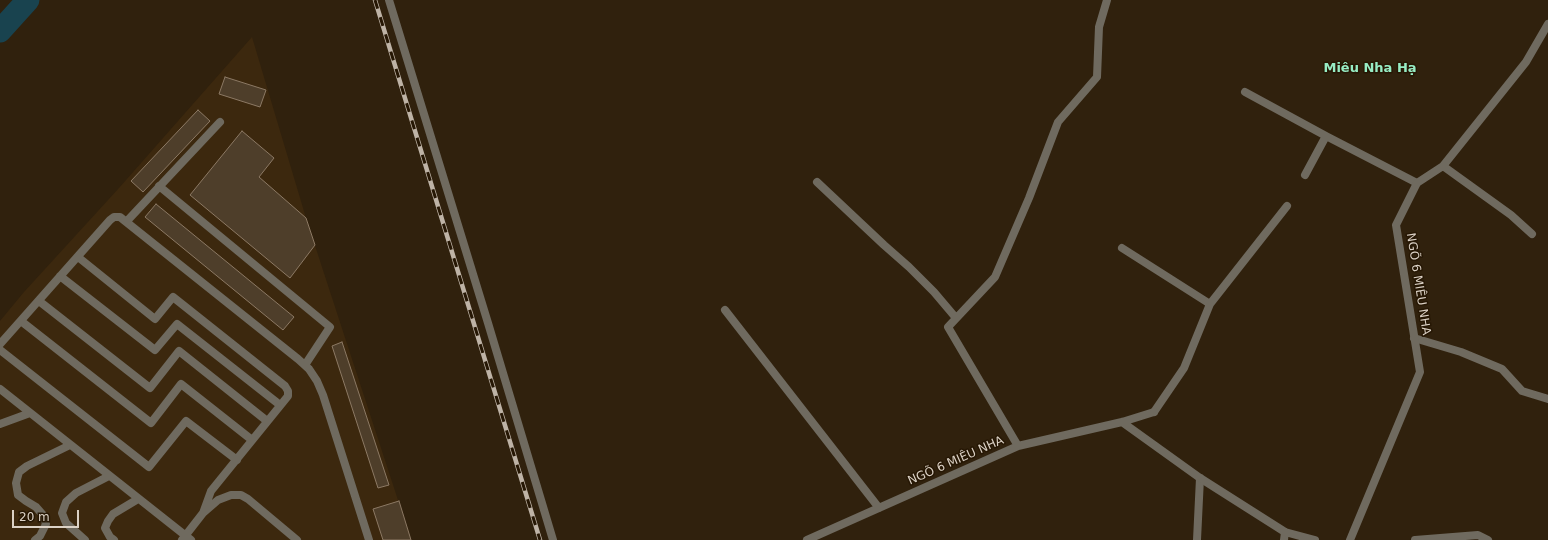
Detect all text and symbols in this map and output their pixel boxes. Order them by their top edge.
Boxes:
district label: Miêu Nha Hạ [1323,61,1417,77]
street label: NGÕ 6 MIÊU NHA [1403,232,1433,336]
street label: NGÕ 6 MIÊU NHA [906,433,1006,489]
scale bar [14,502,81,528]
text: 20 m [19,510,50,524]

